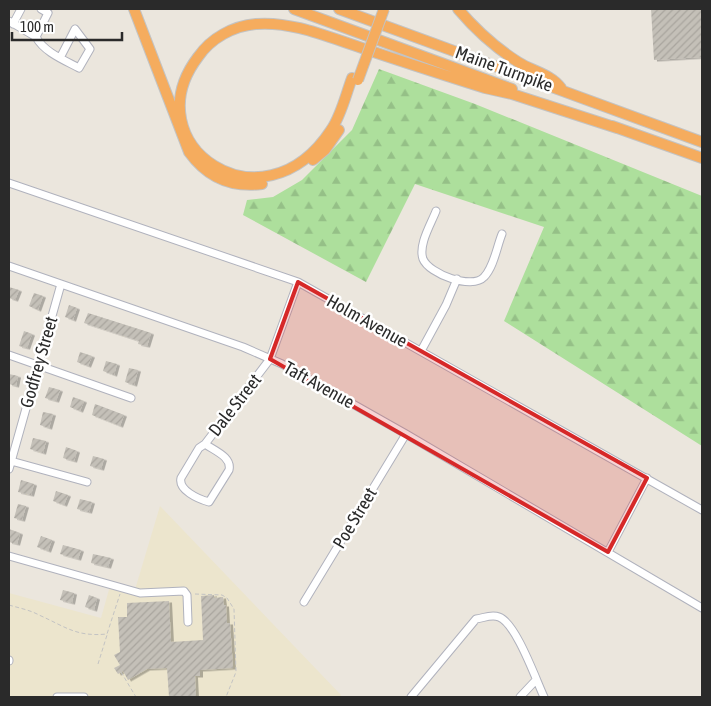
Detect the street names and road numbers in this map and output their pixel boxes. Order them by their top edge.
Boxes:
street label: Maine Turnpike [453,41,556,96]
street label: Holm Avenue [323,290,411,351]
street label: Godfrey Street [15,314,62,410]
street label: Taft Avenue [280,357,358,413]
street label: Dale Street [204,369,265,440]
street label: Poe Street [328,484,381,552]

